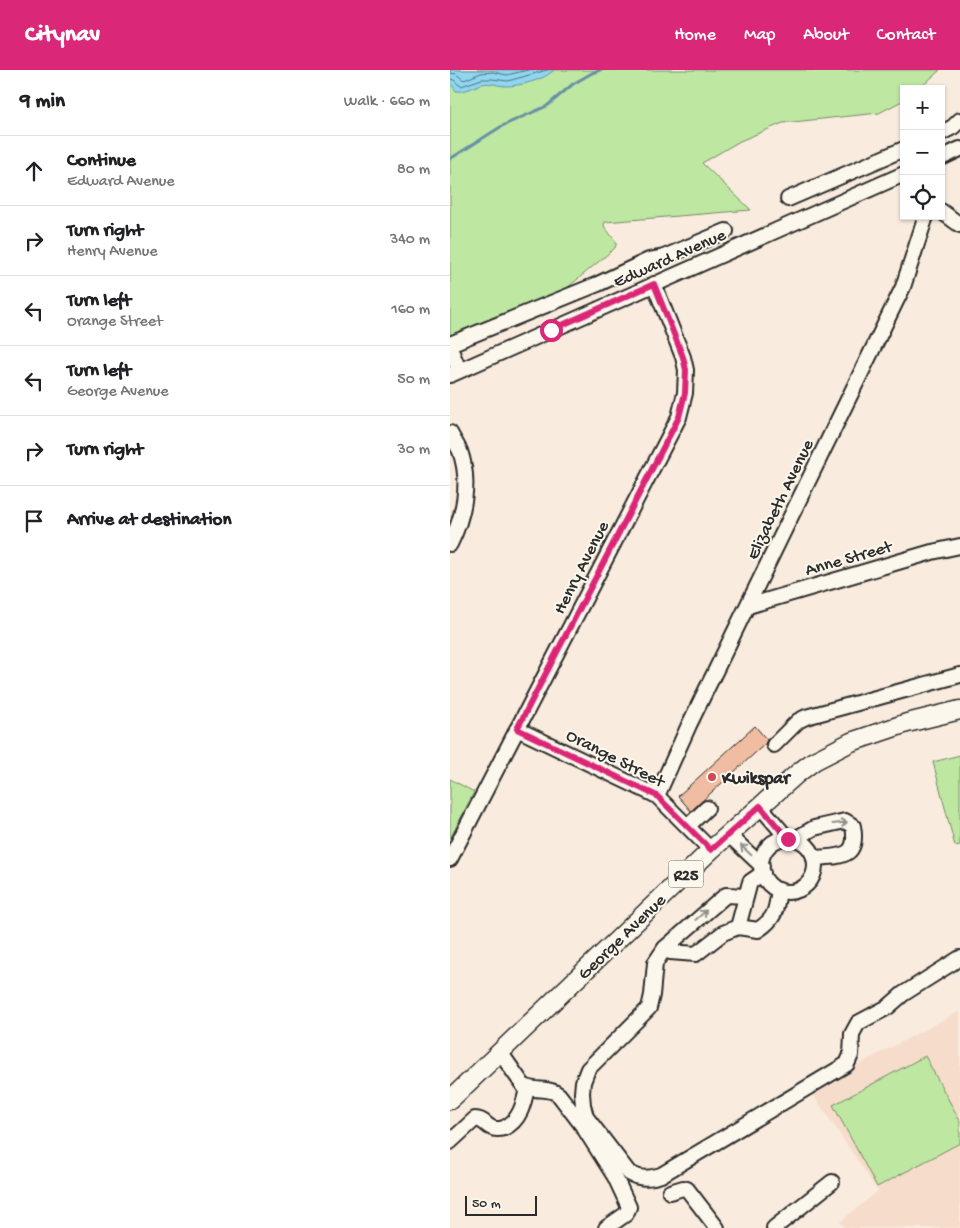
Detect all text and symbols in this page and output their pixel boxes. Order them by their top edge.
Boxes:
text: Citynav [25,21,100,50]
text: Home [674,25,716,46]
text: Map [744,25,775,46]
text: About [803,25,849,46]
text: Contact [877,25,935,46]
map controls [900,85,945,220]
button: + [900,85,945,130]
text: 9 min [20,90,65,115]
text: Walk · 660 m [344,93,430,112]
button: − [900,130,945,175]
text: Continue [67,150,136,173]
icon: ahead [20,157,48,185]
text: 80 m [397,161,430,180]
text: Edward Avenue [67,173,175,192]
button: locate [900,175,945,220]
text: Turn right [67,220,143,243]
street label: Edward Avenue [610,225,730,293]
icon: right [20,227,48,255]
text: 340 m [390,231,430,250]
text: Henry Avenue [67,243,157,262]
text: Turn left [67,290,131,313]
icon: left [20,297,48,325]
text: 160 m [391,301,430,320]
text: Orange Street [67,313,163,332]
route start [540,319,563,342]
text: Turn left [67,360,131,383]
icon: left [20,367,48,395]
text: 50 m [397,371,430,390]
text: George Avenue [67,383,169,402]
street label: Elizabeth Avenue [743,436,820,564]
icon: right [20,437,48,465]
text: Turn right [67,439,143,462]
text: 30 m [397,441,430,460]
icon: arrive [20,507,48,535]
text: Arrive at destination [67,509,231,532]
street label: Henry Avenue [550,517,615,618]
street label: Anne Street [803,537,896,582]
street label: Orange Street [562,725,669,794]
place label: Kwikspar [721,769,792,790]
marker: Kwikspar [706,771,718,783]
one-way arrow [831,818,847,828]
route end [777,828,800,851]
one-way arrow [739,844,752,856]
road number: R25 [668,861,704,888]
street label: George Avenue [574,890,672,985]
one-way arrow [695,910,708,921]
scale bar [465,1193,538,1216]
text: 50 m [472,1196,501,1213]

